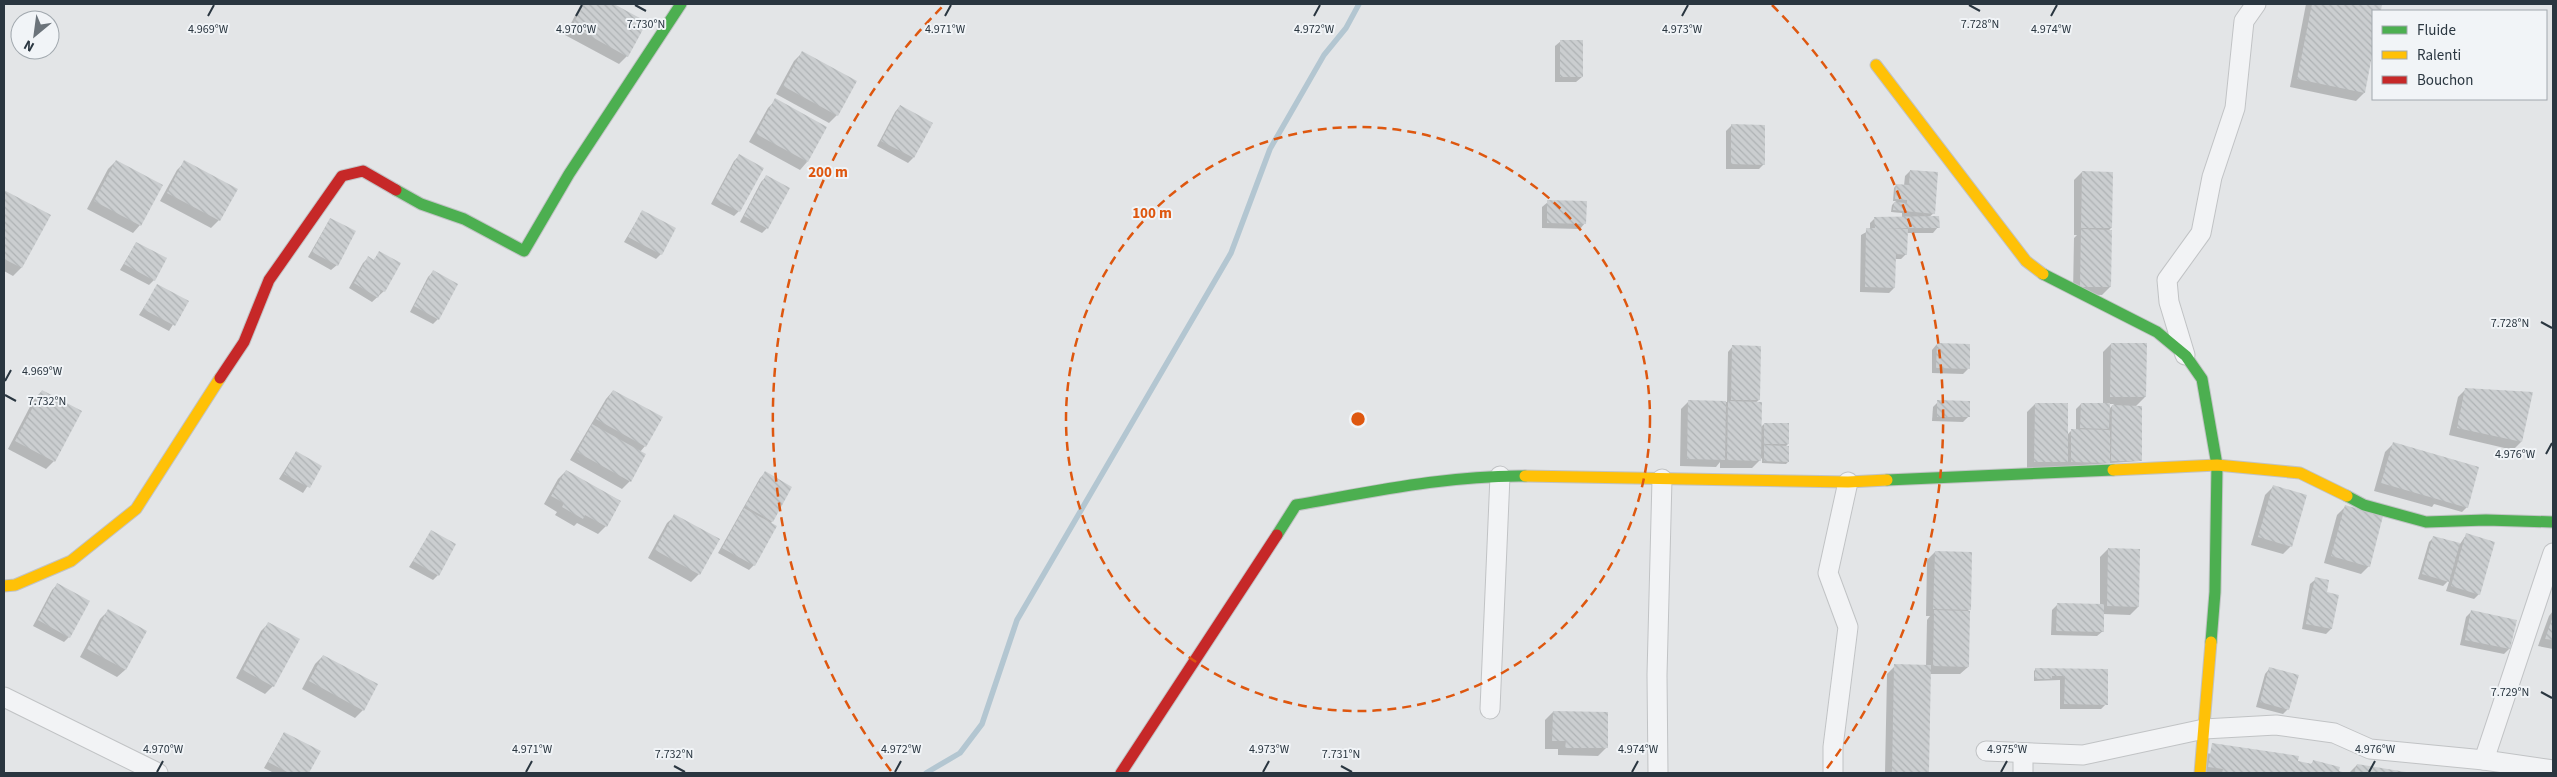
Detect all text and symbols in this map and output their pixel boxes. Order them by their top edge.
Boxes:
north arrow [10,10,60,60]
legend [2372,10,2547,100]
text: 7.730°N [627,16,665,33]
text: 7.728°N [1961,16,1999,33]
text: Fluide [2417,20,2456,41]
text: 4.969°W [188,21,229,38]
text: 4.970°W [556,21,597,38]
text: 4.971°W [925,21,966,38]
text: 4.972°W [1294,21,1335,38]
text: 4.973°W [1662,21,1703,38]
text: 4.974°W [2031,21,2072,38]
text: N [20,34,38,56]
text: Ralenti [2417,45,2461,66]
text: Bouchon [2417,70,2473,91]
text: 200 m [808,162,848,183]
text: 100 m [1132,203,1172,224]
text: 7.728°N [2491,315,2529,332]
text: 4.969°W [22,363,63,380]
text: 7.732°N [28,393,66,410]
centre of rings [1349,410,1367,428]
text: 4.976°W [2495,446,2536,463]
text: 7.729°N [2491,684,2529,701]
text: 4.970°W [143,741,184,758]
text: 4.971°W [512,741,553,758]
text: 4.972°W [881,741,922,758]
text: 4.973°W [1249,741,1290,758]
text: 4.974°W [1618,741,1659,758]
text: 4.975°W [1987,741,2028,758]
text: 4.976°W [2355,741,2396,758]
text: 7.732°N [655,746,693,763]
text: 7.731°N [1322,746,1360,763]

